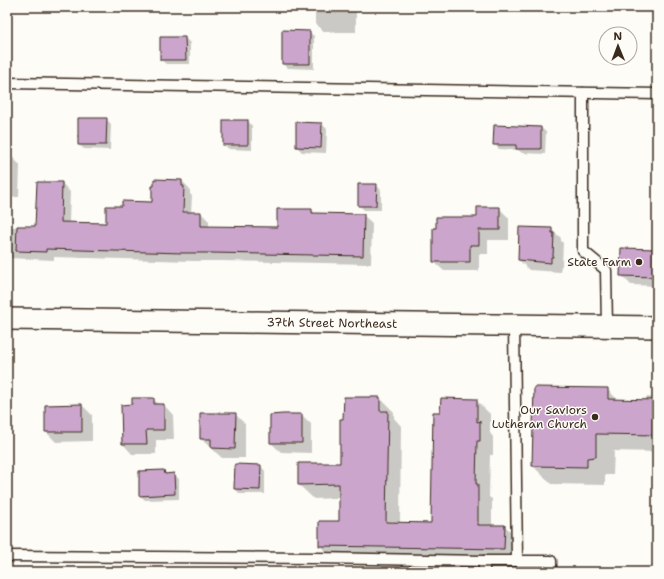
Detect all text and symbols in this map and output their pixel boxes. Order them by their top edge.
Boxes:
north arrow [598,26,638,66]
text: N [613,29,623,44]
place label: State Farm [567,254,631,270]
marker: State Farm [634,257,644,267]
street label: 37th Street Northeast [267,314,397,332]
place label: Our Saviors Lutheran Church [492,402,587,432]
marker: Our Saviors Lutheran Church [590,412,600,422]

